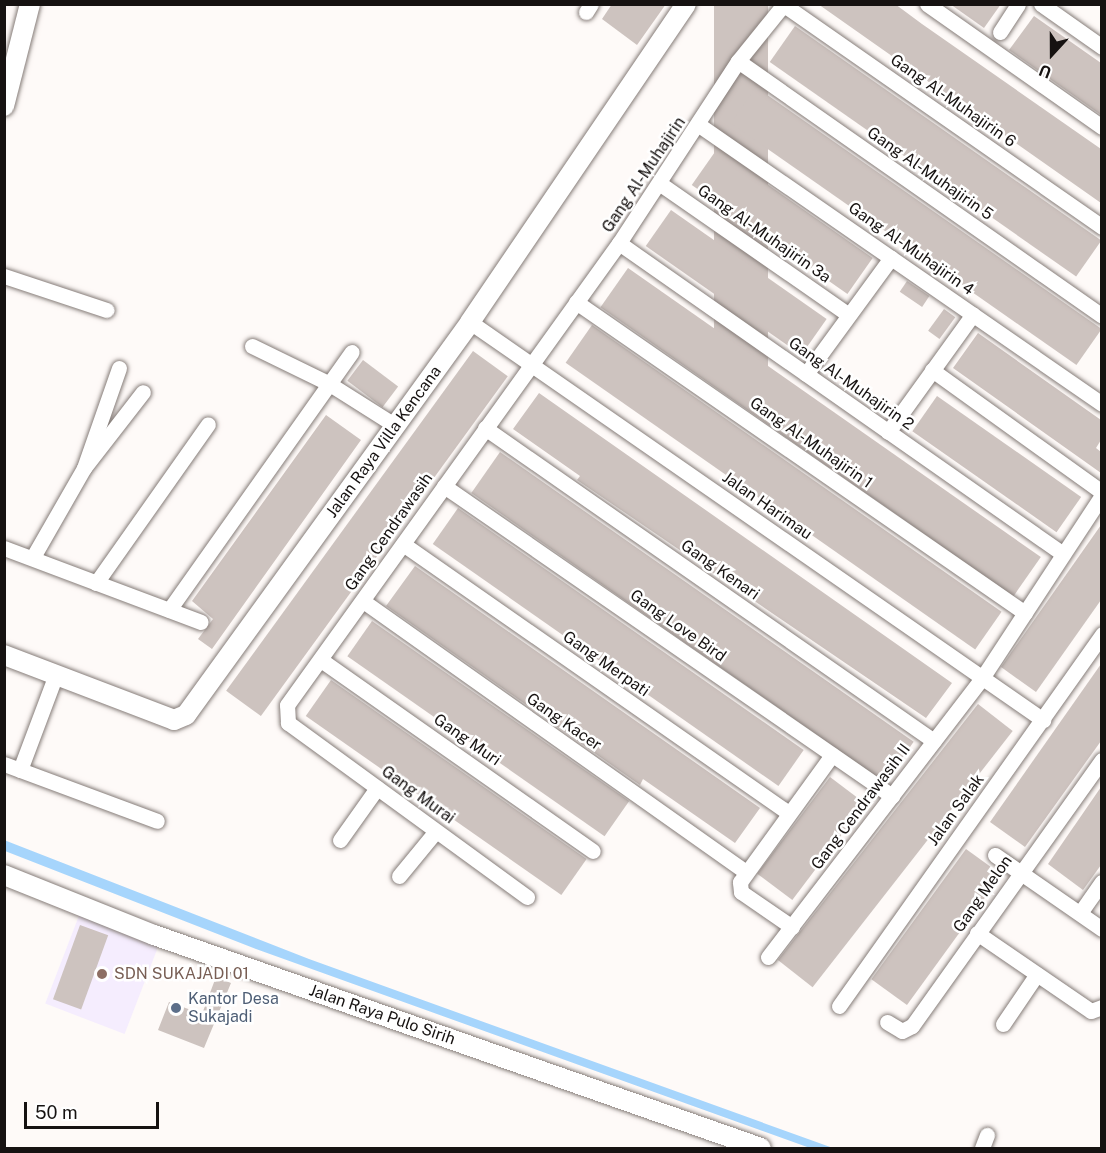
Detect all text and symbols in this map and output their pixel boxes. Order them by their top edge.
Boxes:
north arrow [1022,24,1082,84]
street label: Gang Al-Muhajirin 6 [886,50,1020,152]
text: U [1037,60,1054,82]
street label: Gang Al-Muhajirin [598,114,690,236]
street label: Gang Al-Muhajirin 5 [863,123,997,225]
street label: Gang Al-Muhajirin 3a [694,181,834,287]
street label: Gang Al-Muhajirin 4 [844,198,978,300]
street label: Gang Al-Muhajirin 2 [785,334,917,434]
street label: Jalan Raya Villa Kencana [322,362,446,522]
street label: Gang Al-Muhajirin 1 [746,393,876,493]
street label: Jalan Harimau [718,468,816,544]
street label: Gang Cendrawasih [341,469,437,595]
street label: Gang Kenari [677,536,763,604]
street label: Gang Love Bird [626,586,730,666]
street label: Gang Merpati [559,627,653,701]
street label: Gang Kacer [523,689,605,755]
street label: Gang Muri [430,710,504,770]
street label: Gang Cendrawasih II [807,740,915,874]
street label: Gang Murai [378,762,458,828]
street label: Jalan Salak [924,770,988,850]
street label: Gang Melon [949,852,1017,936]
place label: SDN SUKAJADI 01 [114,964,249,984]
marker: SDN SUKAJADI 01 [95,967,109,981]
street label: Jalan Raya Pulo Sirih [306,981,458,1049]
place label: Kantor Desa Sukajadi [188,989,279,1027]
marker: Kantor Desa Sukajadi [169,1001,183,1015]
scale bar [27,1090,162,1128]
text: 50 m [35,1102,78,1123]

